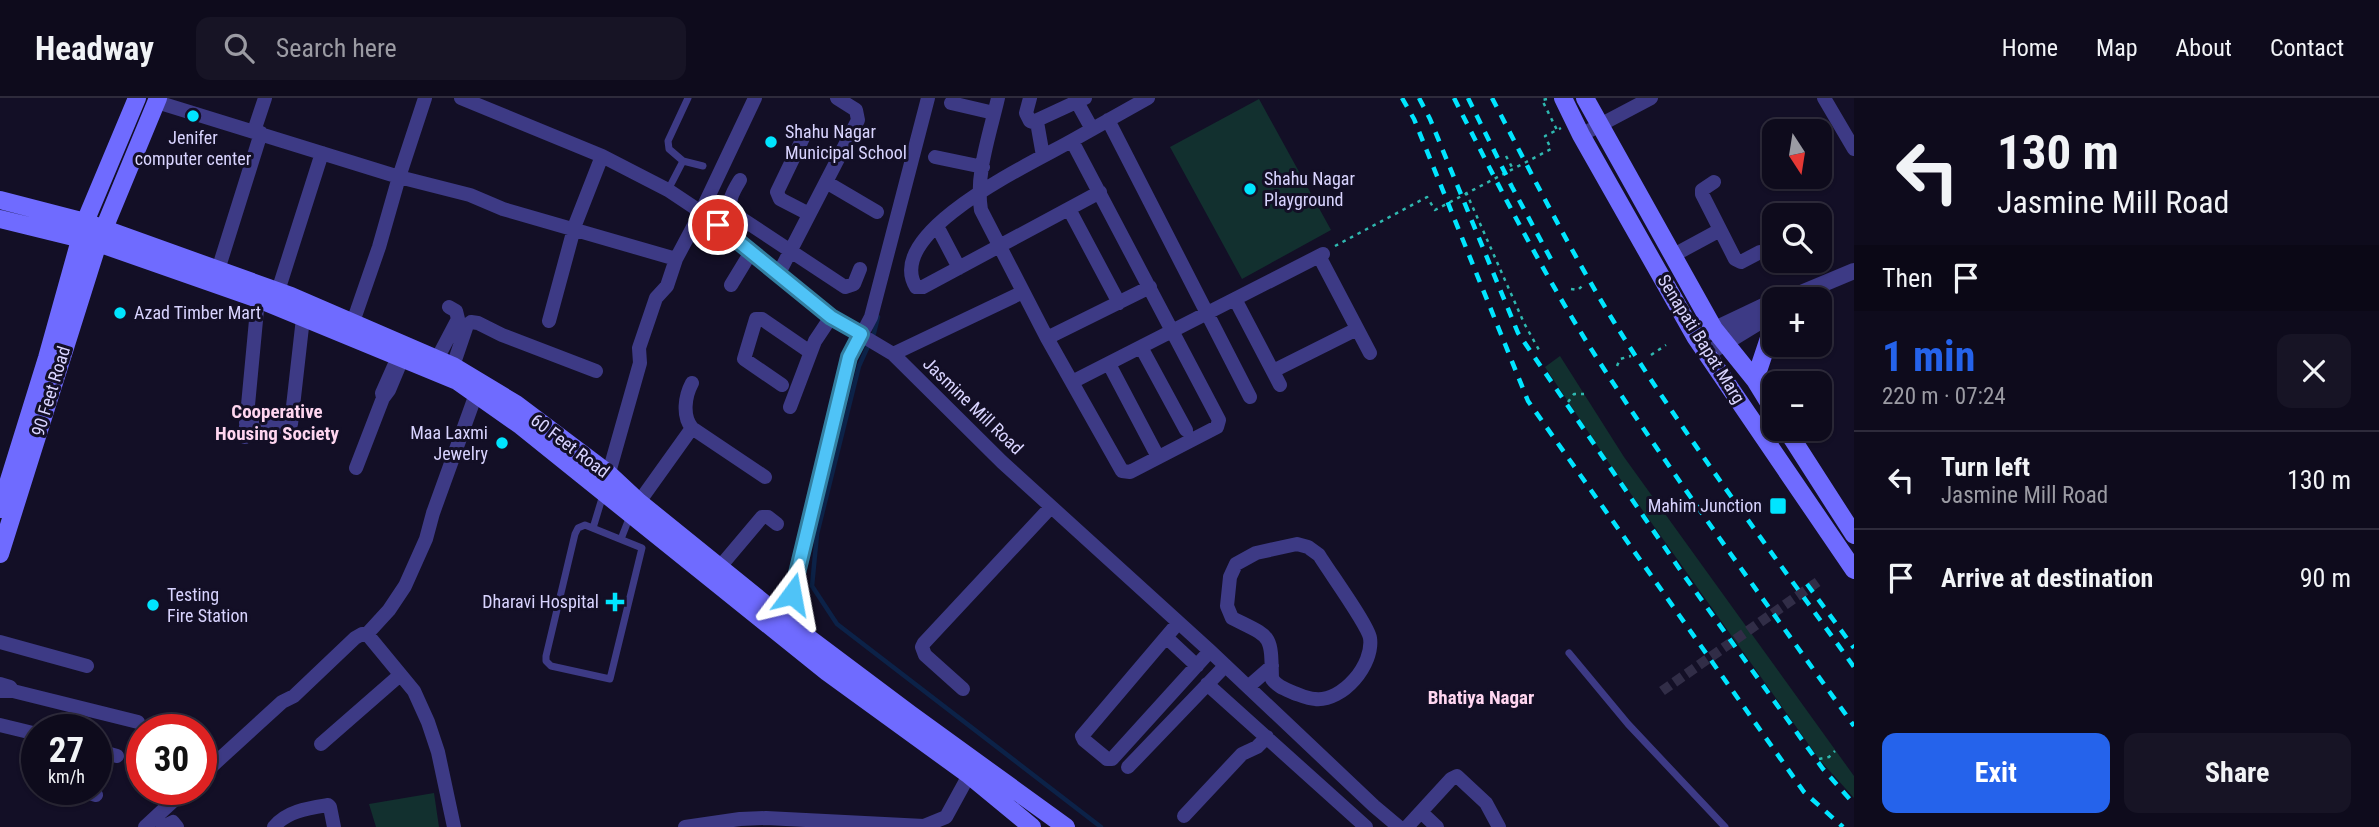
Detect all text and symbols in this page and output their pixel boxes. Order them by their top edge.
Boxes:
search box [196,17,686,80]
text: Headway [35,29,154,68]
icon: search [220,29,258,67]
text: Search here [276,33,397,63]
text: Home [2002,34,2058,62]
text: Map [2096,34,2138,62]
text: About [2176,34,2232,62]
text: Contact [2270,34,2344,62]
marker: Jenifer computer center [185,108,201,124]
north arrow [1762,119,1832,189]
map controls [1762,119,1832,441]
place label: Shahu Nagar Municipal School [785,121,907,163]
text: 130 m [1997,124,2119,181]
icon: left [1882,126,1973,217]
place label: Jenifer computer center [135,127,252,169]
marker: Shahu Nagar Municipal School [763,134,779,150]
place label: Shahu Nagar Playground [1264,168,1355,210]
marker: Shahu Nagar Playground [1242,181,1258,197]
text: Jasmine Mill Road [1997,183,2229,221]
pin [688,195,748,255]
button: search [1762,203,1832,273]
icon: arrive [699,206,737,244]
icon: arrive [1947,259,1985,297]
text: Then [1882,263,1933,293]
street label: Senapati Bapat Marg [1653,270,1750,407]
button: + [1762,287,1832,357]
place label: Azad Timber Mart [134,302,261,323]
marker: Azad Timber Mart [112,305,128,321]
text: 1 min [1882,332,1975,381]
button: close [2277,334,2351,408]
street label: 90 Feet Road [27,343,74,438]
street label: Jasmine Mill Road [919,353,1028,459]
button: − [1762,371,1832,441]
text: 220 m · 07:24 [1882,383,2006,410]
district label: Cooperative Housing Society [215,400,339,445]
street label: 60 Feet Road [527,409,614,482]
place label: Maa Laxmi Jewelry [410,422,489,464]
marker: Maa Laxmi Jewelry [494,435,510,451]
text: Turn left [1941,452,2030,482]
icon: left [1882,461,1920,499]
text: 130 m [2287,465,2351,495]
text: Jasmine Mill Road [1941,482,2108,509]
place label: Mahim Junction [1648,495,1762,516]
marker: Mahim Junction [1768,496,1788,516]
position arrow [755,557,829,631]
icon: arrive [1882,559,1920,597]
text: Arrive at destination [1941,563,2153,593]
text: 90 m [2300,563,2351,593]
place label: Testing Fire Station [167,584,248,626]
place label: Dharavi Hospital [482,591,599,612]
marker: Dharavi Hospital [605,592,625,612]
marker: Testing Fire Station [145,597,161,613]
district label: Bhatiya Nagar [1428,686,1534,709]
speed limit sign: 30 [126,714,217,805]
text: 27 [49,730,84,771]
button: Exit [1882,733,2110,813]
button: Share [2124,733,2351,813]
text: km/h [48,766,85,787]

